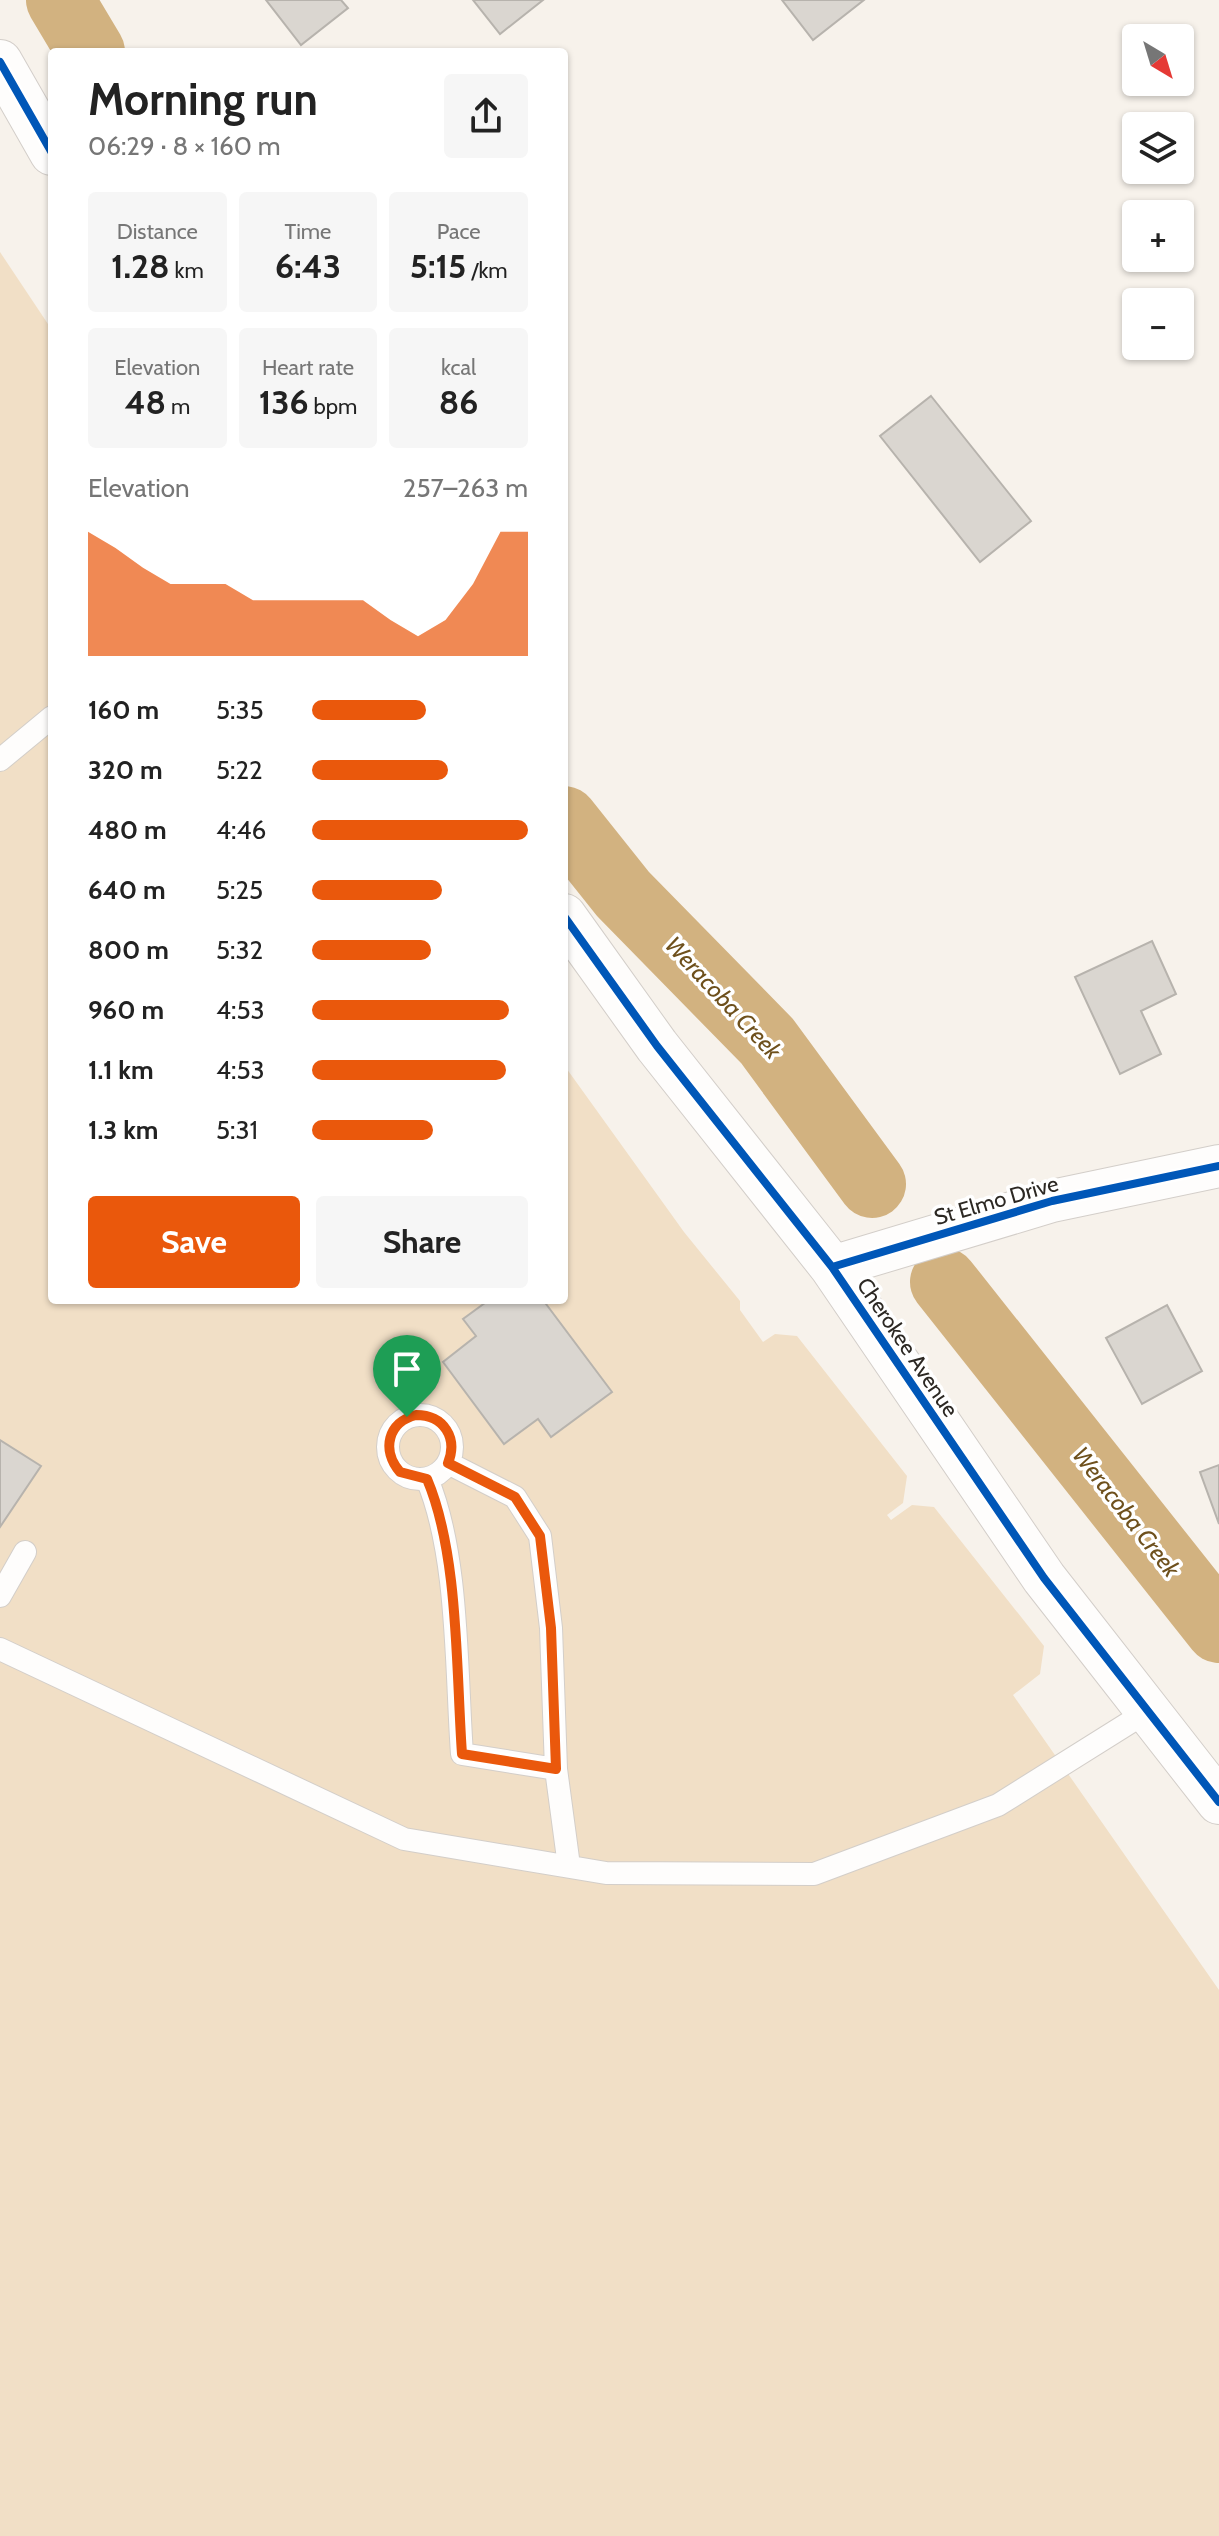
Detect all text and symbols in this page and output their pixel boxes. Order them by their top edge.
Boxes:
north arrow [1122,24,1194,96]
map controls [1122,24,1194,360]
text: Morning run [88,73,318,126]
button: share [444,74,528,158]
button: layers [1122,112,1194,184]
text: 06:29 · 8 × 160 m [88,130,281,162]
button: + [1122,200,1194,272]
text: Distance [117,218,198,245]
text: Time [285,218,331,245]
text: Pace [437,218,481,245]
text: 1.28 [111,245,170,287]
text: 6:43 [275,245,341,287]
text: 5:15 [410,245,466,287]
text: km [170,257,204,284]
text: /km [466,257,508,284]
button: − [1122,288,1194,360]
text: Elevation [114,354,200,381]
text: Heart rate [262,354,354,381]
text: kcal [441,354,476,381]
text: 48 [124,381,166,423]
text: 136 [259,381,309,423]
text: 86 [439,381,478,423]
text: m [166,393,190,420]
text: bpm [309,393,357,420]
text: Elevation [88,472,190,504]
text: 257–263 m [403,472,528,504]
text: 160 m [88,694,159,726]
text: 5:35 [216,694,264,726]
text: 320 m [88,754,163,786]
text: 5:22 [216,754,263,786]
text: 480 m [88,814,167,846]
text: 4:46 [216,814,266,846]
text: 640 m [88,874,166,906]
text: 5:25 [216,874,263,906]
water label: Weracoba Creek [659,930,788,1066]
text: 800 m [88,934,169,966]
text: 5:32 [216,934,263,966]
text: 960 m [88,994,164,1026]
text: 4:53 [216,994,265,1026]
text: 1.1 km [88,1054,154,1086]
text: 4:53 [216,1054,265,1086]
text: 1.3 km [88,1114,158,1146]
text: 5:31 [216,1114,258,1146]
street label: St Elmo Drive [931,1170,1061,1231]
button: Save [88,1196,300,1288]
button: Share [316,1196,528,1288]
street label: Cherokee Avenue [851,1273,964,1422]
pin [373,1335,441,1417]
icon: arrive [385,1347,429,1391]
water label: Weracoba Creek [1067,1441,1187,1583]

